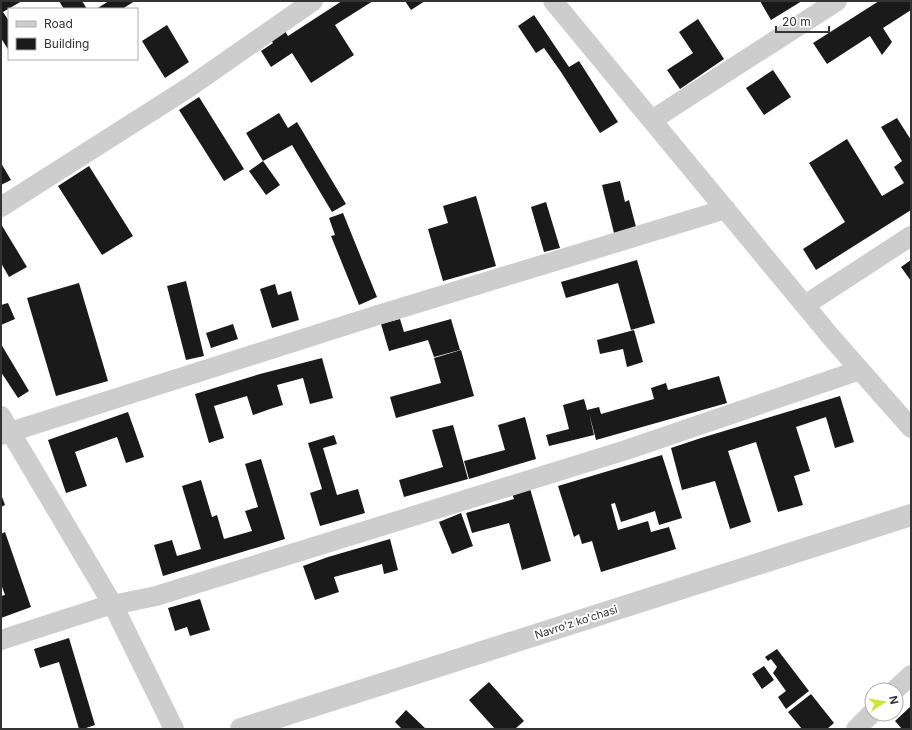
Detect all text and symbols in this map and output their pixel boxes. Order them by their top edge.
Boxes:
legend [8,8,138,60]
scale bar [776,8,829,34]
text: 20 m [782,14,811,29]
text: Road [44,16,73,31]
text: Building [44,36,89,51]
street label: Navro'z ko'chasi [533,602,619,642]
north arrow [864,682,904,722]
text: N [886,694,902,705]

